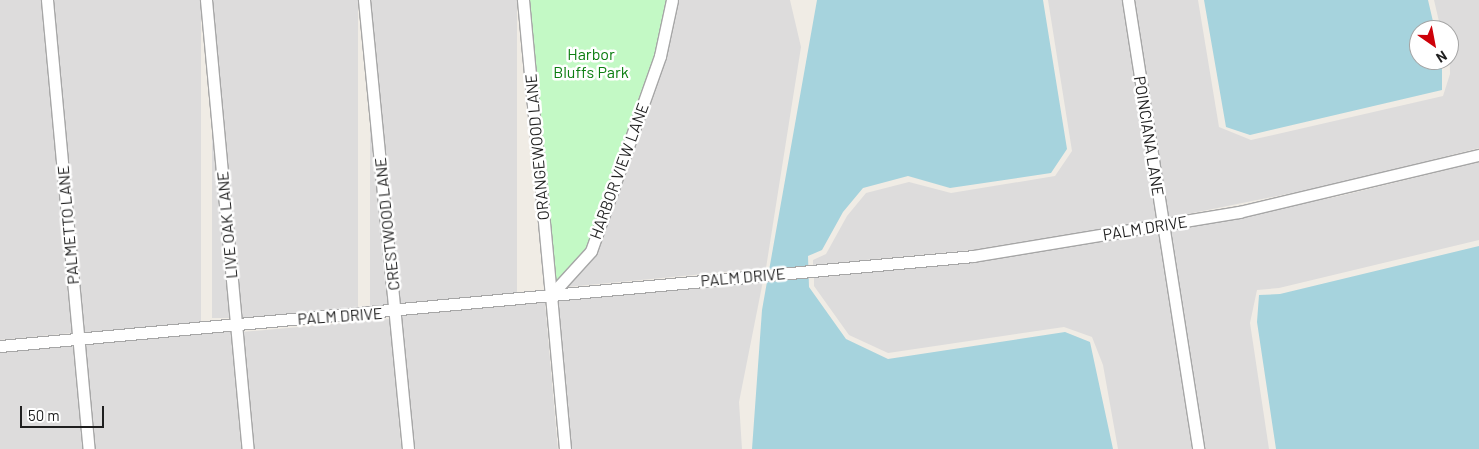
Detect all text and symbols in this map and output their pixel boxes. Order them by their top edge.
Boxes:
north arrow [1409,20,1459,70]
park label: Harbor Bluffs Park [553,44,629,82]
text: N [1433,47,1450,67]
street label: ORANGEWOOD LANE [521,73,553,221]
street label: POINCIANA LANE [1130,75,1168,197]
street label: HARBOR VIEW LANE [585,100,653,242]
street label: CRESTWOOD LANE [370,156,404,292]
street label: PALMETTO LANE [53,165,83,285]
street label: LIVE OAK LANE [213,171,241,279]
street label: PALM DRIVE [1101,212,1189,244]
street label: PALM DRIVE [700,264,786,290]
street label: PALM DRIVE [297,303,383,329]
scale bar [22,396,106,428]
text: 50 m [28,406,60,424]

